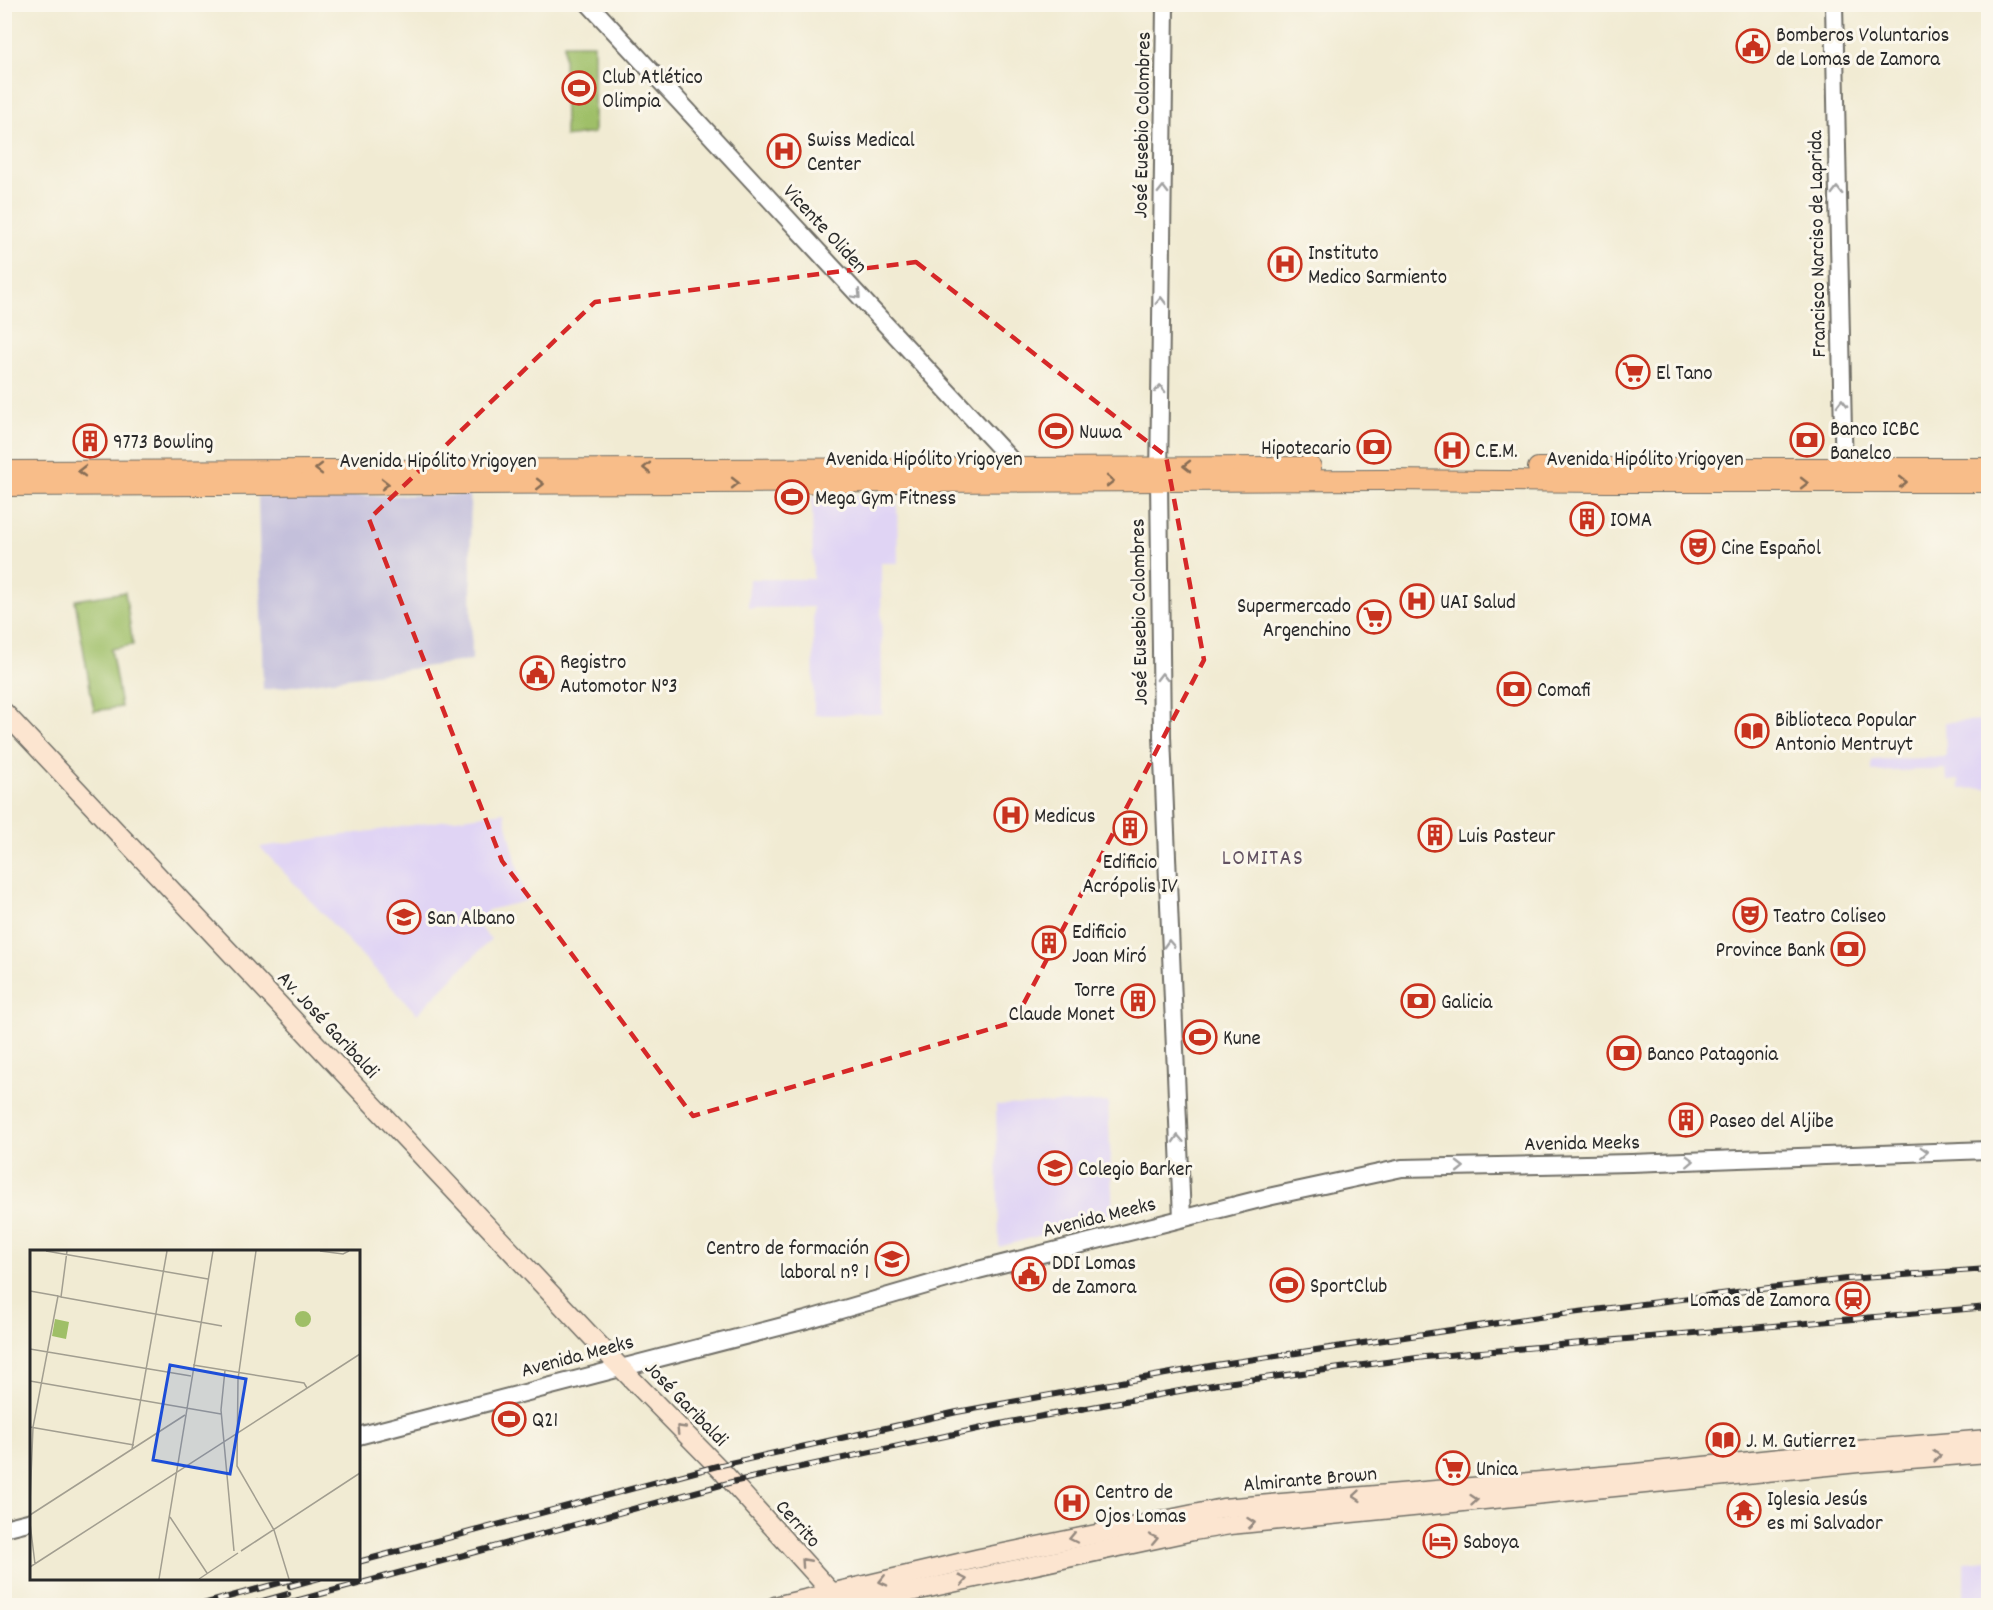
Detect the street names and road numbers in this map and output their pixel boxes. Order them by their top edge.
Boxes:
street label: José Eusebio Colombres [1127,31,1161,219]
street label: Francisco Narciso de Laprida [1802,129,1836,358]
street label: Vicente Oliden [774,179,873,282]
street label: Avenida Hipólito Yrigoyen [825,446,1023,476]
street label: Avenida Hipólito Yrigoyen [1546,446,1744,476]
street label: Avenida Hipólito Yrigoyen [339,448,537,478]
street label: José Eusebio Colombres [1124,518,1158,706]
street label: Av. José Garibaldi [269,965,385,1087]
street label: Avenida Meeks [1524,1129,1640,1161]
street label: Avenida Meeks [1040,1190,1160,1247]
street label: Avenida Meeks [518,1328,638,1387]
street label: José Garibaldi [636,1355,734,1455]
street label: Almirante Brown [1242,1460,1378,1502]
street label: Cerrito [767,1494,827,1556]

